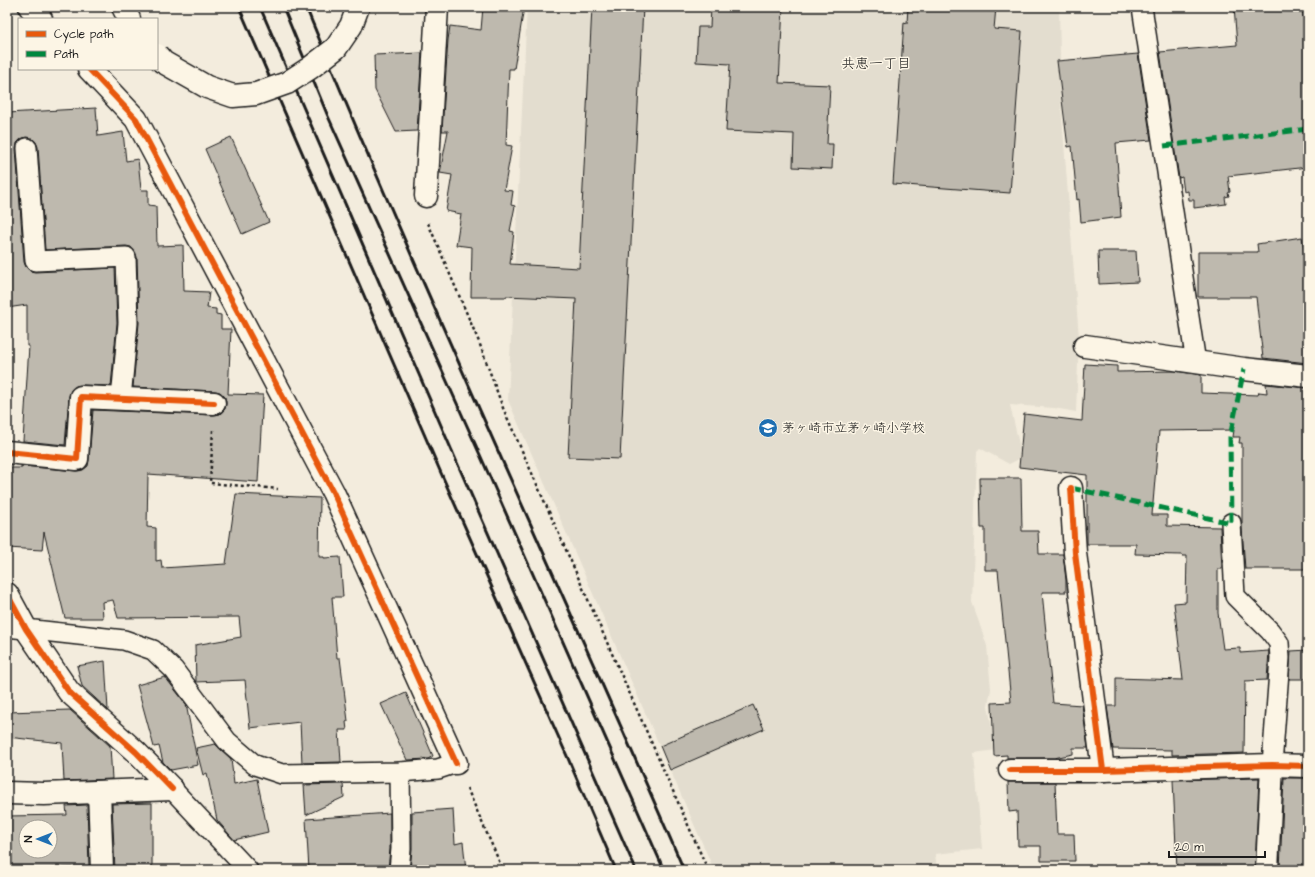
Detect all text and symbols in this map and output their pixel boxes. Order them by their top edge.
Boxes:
legend [18,18,158,70]
text: Cycle path [54,26,113,44]
text: Path [54,46,79,63]
district label: 共恵一丁目 [841,54,911,74]
school or university icon: 茅ヶ崎市立茅ヶ崎小学校 [757,417,779,439]
place label: 茅ヶ崎市立茅ヶ崎小学校 [782,419,925,437]
north arrow [18,819,58,859]
scale bar [1169,833,1265,859]
text: N [21,835,36,842]
text: 20 m [1175,839,1204,856]

